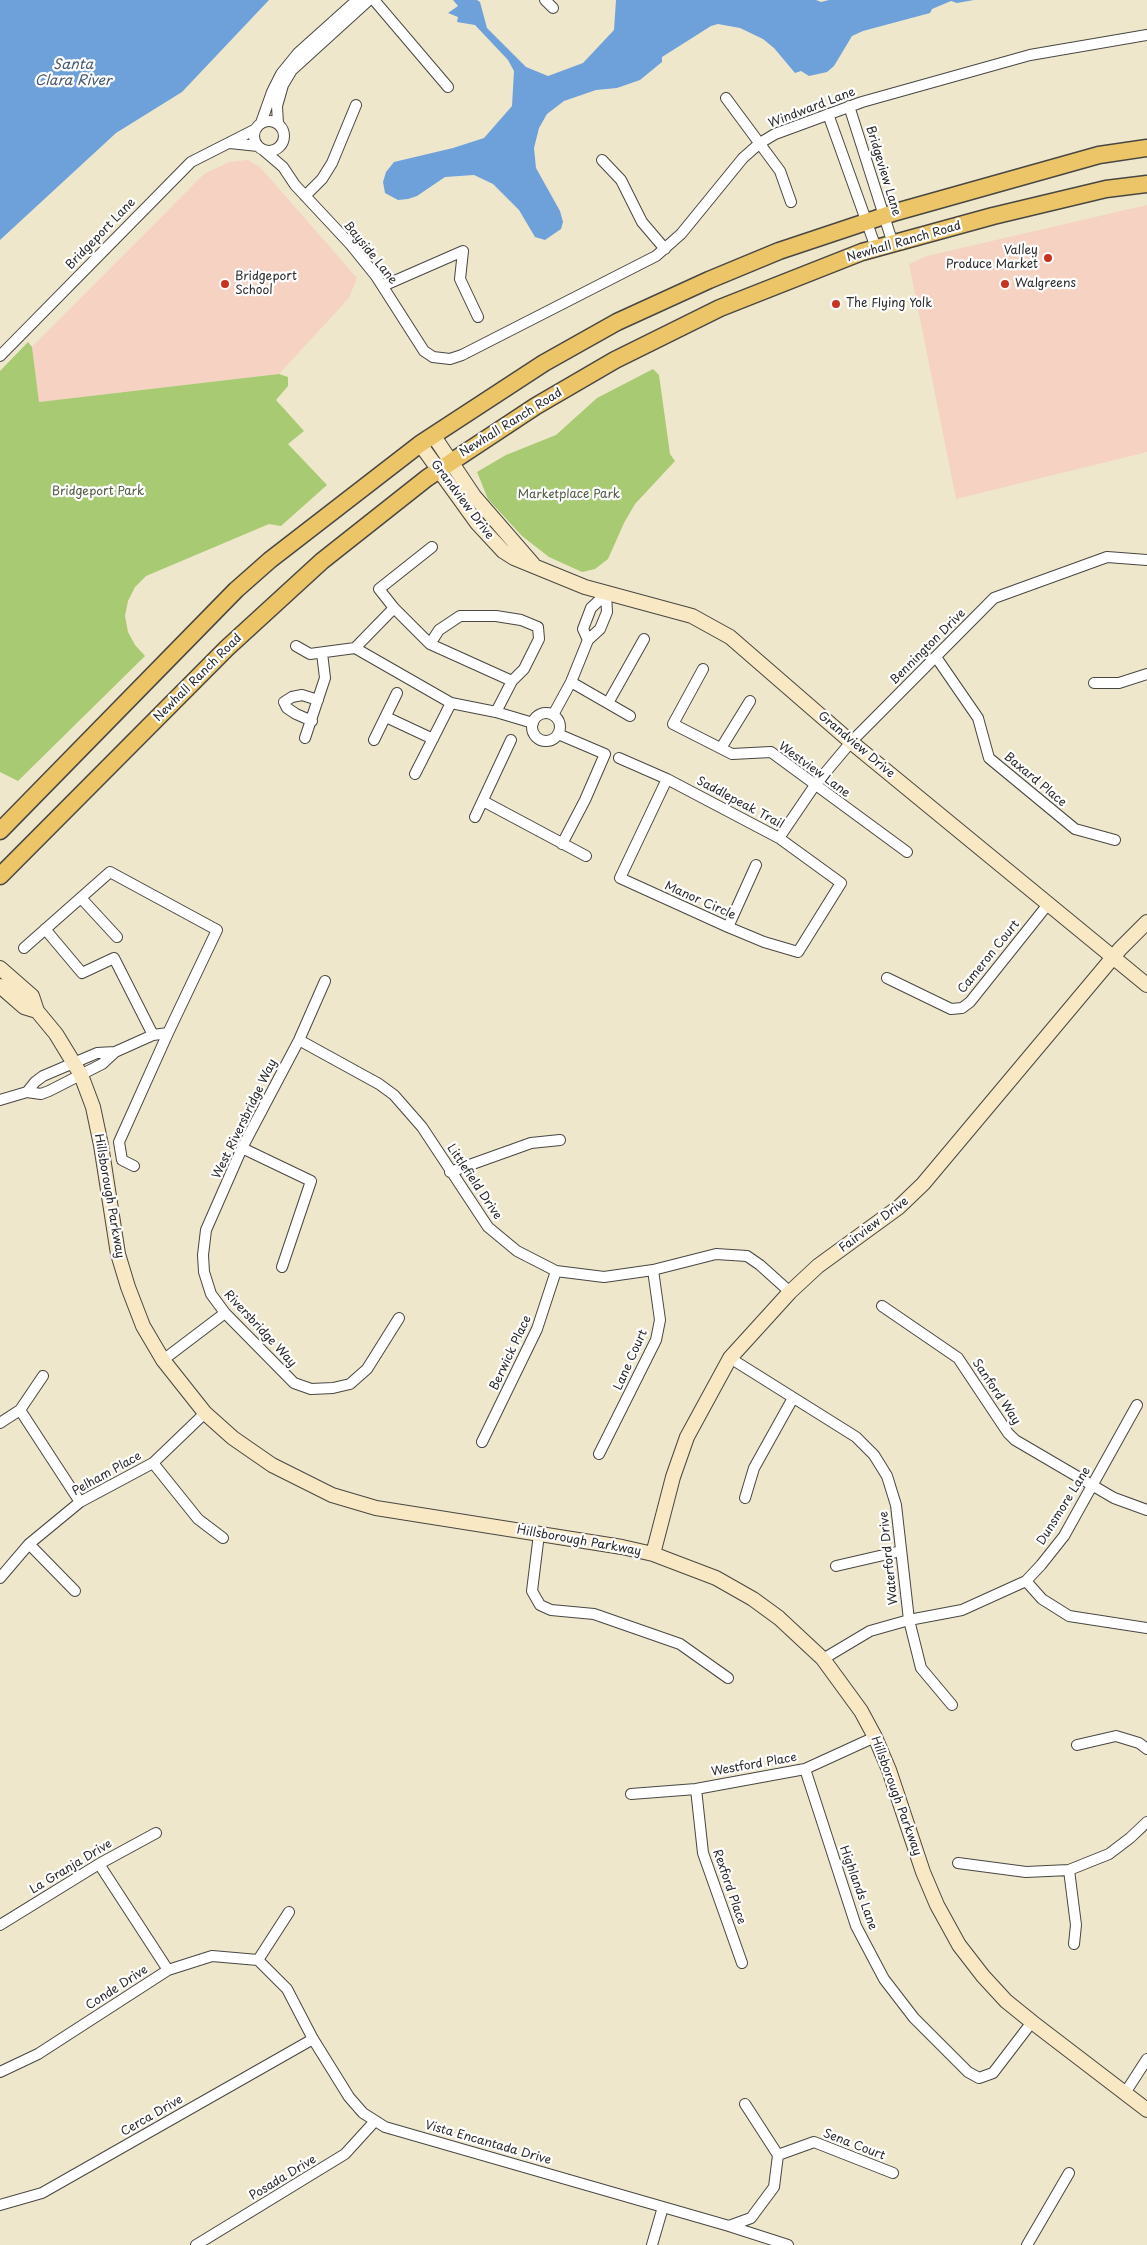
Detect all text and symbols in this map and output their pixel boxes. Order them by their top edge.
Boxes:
water label: Santa Clara River [35,57,111,90]
street label: Windward Lane [767,85,857,131]
street label: Bridgeview Lane [862,124,904,218]
street label: Bridgeport Lane [63,195,139,273]
street label: Bayside Lane [340,219,400,287]
street label: Newhall Ranch Road [845,219,963,265]
place label: Valley Produce Market [946,244,1038,272]
marker: Valley Produce Market [1042,252,1054,264]
place label: Bridgeport School [235,270,297,298]
place label: Walgreens [1015,277,1076,291]
marker: Bridgeport School [219,278,231,290]
marker: Walgreens [999,278,1011,290]
place label: The Flying Yolk [846,297,932,311]
marker: The Flying Yolk [830,298,842,310]
street label: Newhall Ranch Road [457,386,565,460]
street label: Grandview Drive [427,457,497,543]
park label: Bridgeport Park [52,485,144,499]
park label: Marketplace Park [518,488,620,502]
street label: Bennington Drive [887,606,969,688]
street label: Newhall Ranch Road [151,631,245,725]
street label: Grandview Drive [815,709,897,781]
street label: Westview Lane [775,739,853,801]
street label: Baxard Place [1001,750,1069,810]
street label: Saddlepeak Trail [694,774,786,832]
street label: Manor Circle [662,879,738,923]
street label: Cameron Court [955,918,1023,996]
street label: West Riversbridge Way [210,1057,280,1181]
street label: Hillsborough Parkway [91,1133,127,1259]
street label: Littlefield Drive [443,1142,505,1222]
street label: Fairview Drive [837,1194,911,1256]
street label: Riversbridge Way [221,1288,299,1370]
street label: Berwick Place [487,1313,535,1393]
street label: Lane Court [611,1327,651,1393]
street label: Sanford Way [969,1356,1023,1428]
street label: Pelham Place [70,1449,144,1499]
street label: Dunsmore Lane [1034,1464,1094,1548]
street label: Waterford Drive [877,1510,901,1606]
street label: Hillsborough Parkway [516,1523,642,1559]
street label: Hillsborough Parkway [868,1734,924,1858]
street label: Westford Place [710,1750,798,1780]
street label: La Granja Drive [27,1837,115,1897]
street label: Highlands Lane [836,1844,880,1932]
street label: Rexford Place [709,1848,749,1926]
street label: Conde Drive [83,1963,151,2013]
street label: Cerca Drive [118,2092,186,2140]
street label: Vista Encantada Drive [423,2118,553,2168]
street label: Sena Court [821,2127,887,2163]
street label: Posada Drive [247,2152,319,2204]

